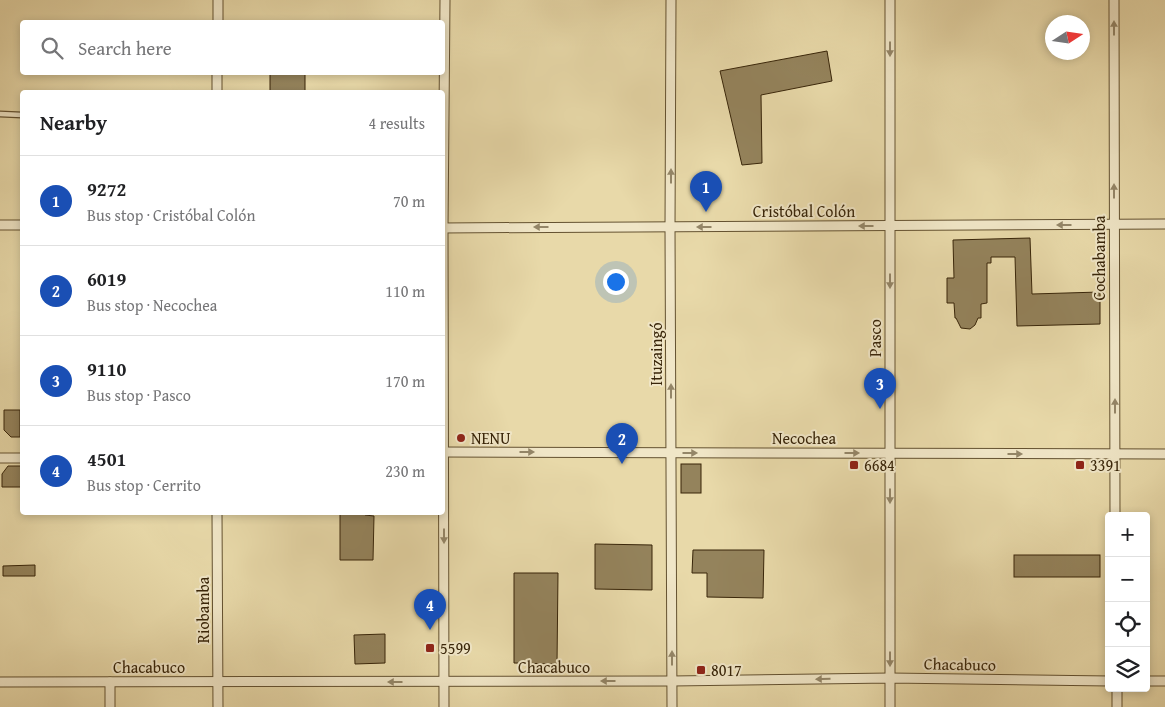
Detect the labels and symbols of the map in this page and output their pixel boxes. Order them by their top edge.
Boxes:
north arrow [1045,15,1090,60]
one-way arrow [1110,20,1118,36]
one-way arrow [886,41,894,57]
one-way arrow [667,168,675,184]
pin: 1 [690,171,722,212]
one-way arrow [1110,182,1118,198]
street label: Cristóbal Colón [753,199,855,223]
street label: Cochabamba [1087,215,1111,301]
one-way arrow [1056,221,1072,229]
one-way arrow [858,222,874,230]
one-way arrow [533,223,549,231]
one-way arrow [696,223,712,231]
your location [603,269,629,295]
one-way arrow [886,273,894,289]
street label: Pasco [863,319,887,357]
street label: Ituzaingó [644,322,668,386]
pin: 3 [864,368,896,409]
one-way arrow [667,383,675,399]
one-way arrow [1111,397,1119,413]
pin: 2 [606,423,638,464]
place label: NENU [471,426,511,450]
street label: Necochea [772,426,837,450]
marker: NENU [455,432,467,444]
one-way arrow [520,448,536,456]
one-way arrow [682,449,698,457]
one-way arrow [845,449,861,457]
one-way arrow [1007,450,1023,458]
place label: 6684 [864,453,895,477]
place label: 3391 [1090,453,1121,477]
marker: 6684 [848,459,860,471]
marker: 3391 [1074,459,1086,471]
one-way arrow [886,488,894,504]
one-way arrow [440,528,448,544]
street label: Riobamba [191,576,215,643]
pin: 4 [414,589,446,630]
place label: 5599 [440,636,471,660]
marker: 5599 [424,642,436,654]
one-way arrow [668,650,676,666]
one-way arrow [886,651,894,667]
street label: Chacabuco [924,651,996,677]
street label: Chacabuco [113,655,185,679]
street label: Chacabuco [518,655,590,679]
place label: 8017 [711,658,742,682]
marker: 8017 [695,664,707,676]
one-way arrow [815,675,831,683]
one-way arrow [600,677,616,685]
one-way arrow [387,678,403,686]

